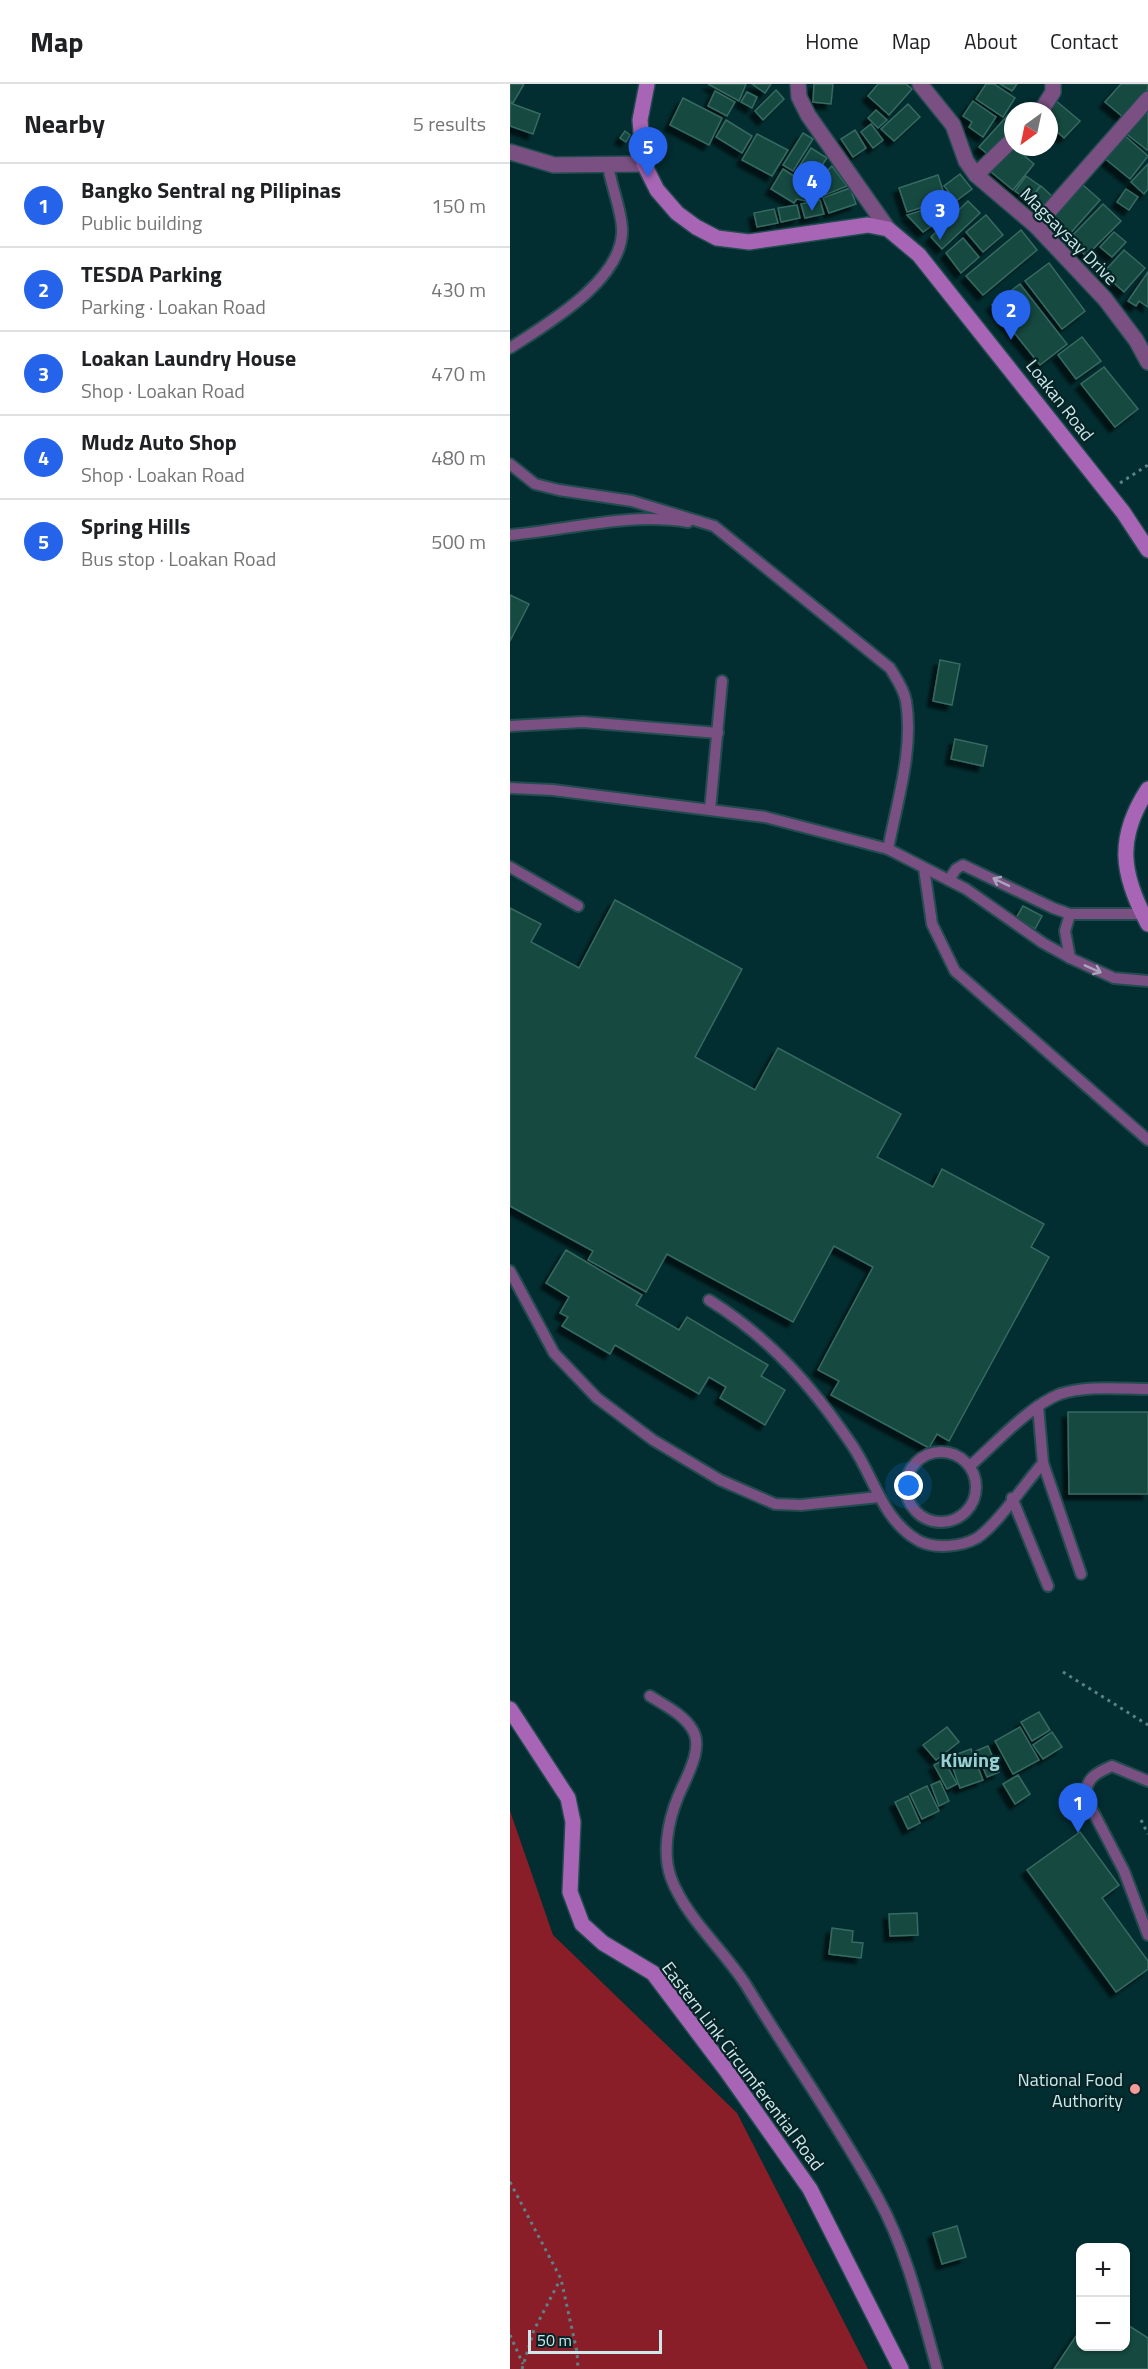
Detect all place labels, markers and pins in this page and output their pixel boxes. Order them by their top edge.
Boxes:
pin: 5 [628,128,668,177]
pin: 4 [792,162,832,211]
pin: 3 [920,190,960,240]
pin: 2 [992,290,1030,340]
pin: 1 [1058,1784,1098,1833]
place label: National Food Authority [1018,2066,1123,2114]
marker: National Food Authority [1128,2082,1142,2096]

